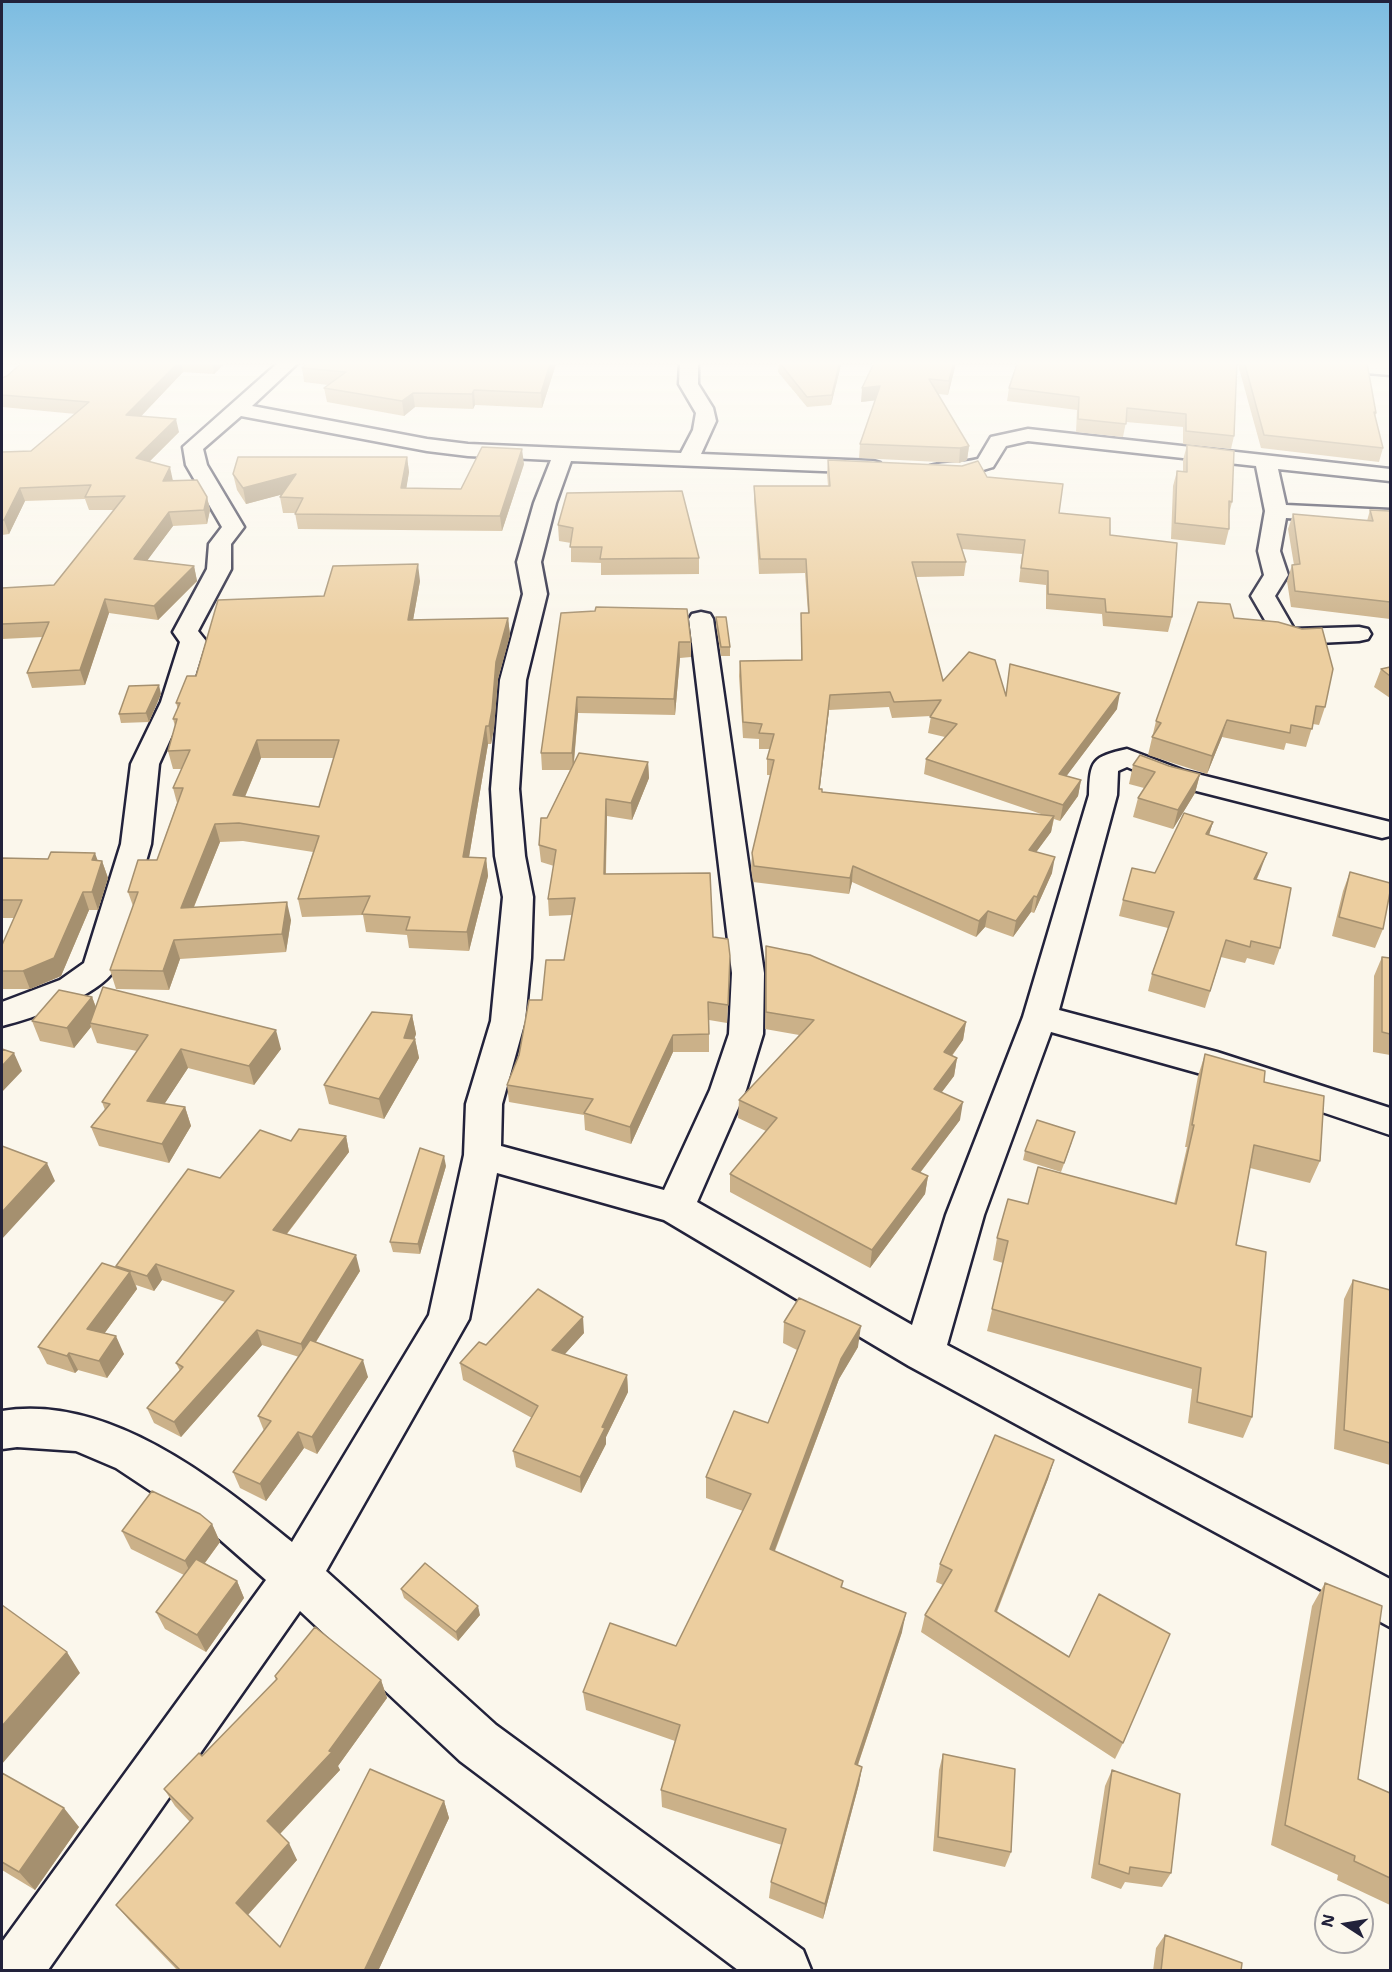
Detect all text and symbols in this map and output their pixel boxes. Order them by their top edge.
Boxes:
north arrow [1314,1894,1374,1954]
text: N [1316,1912,1339,1929]

